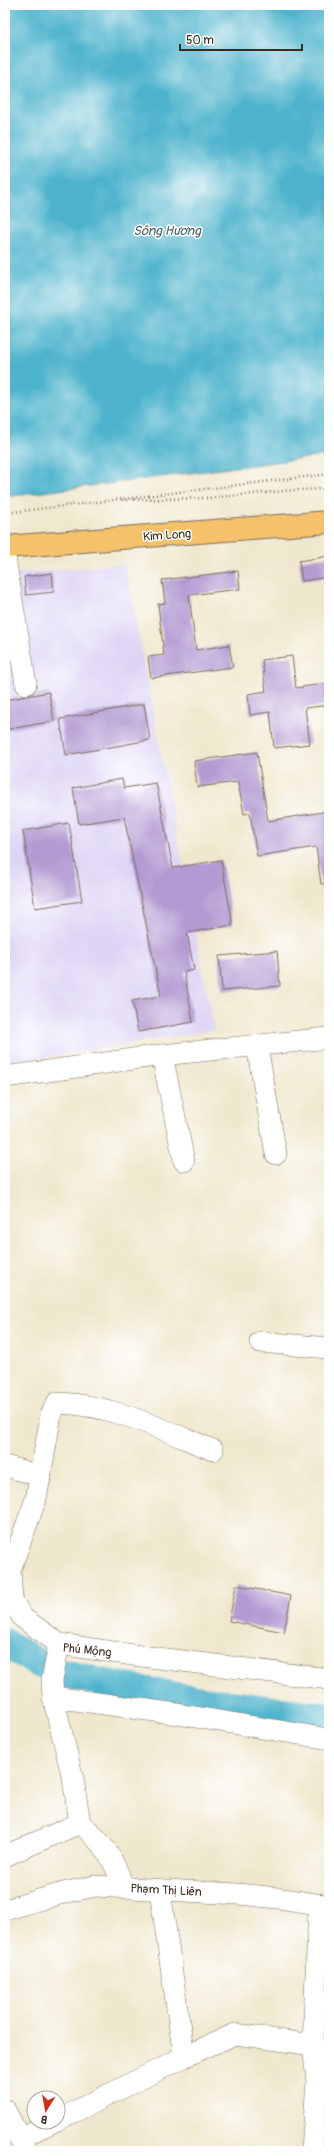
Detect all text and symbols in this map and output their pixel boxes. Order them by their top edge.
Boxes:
scale bar [180,26,302,52]
text: 50 m [186,33,214,48]
water label: Sông Hương [133,223,202,239]
street label: Kim Long [142,526,192,545]
street label: Phú Mộng [62,1640,112,1661]
street label: Phạm Thị Liên [130,1881,202,1900]
north arrow [26,2090,66,2130]
text: B [40,2112,48,2126]

